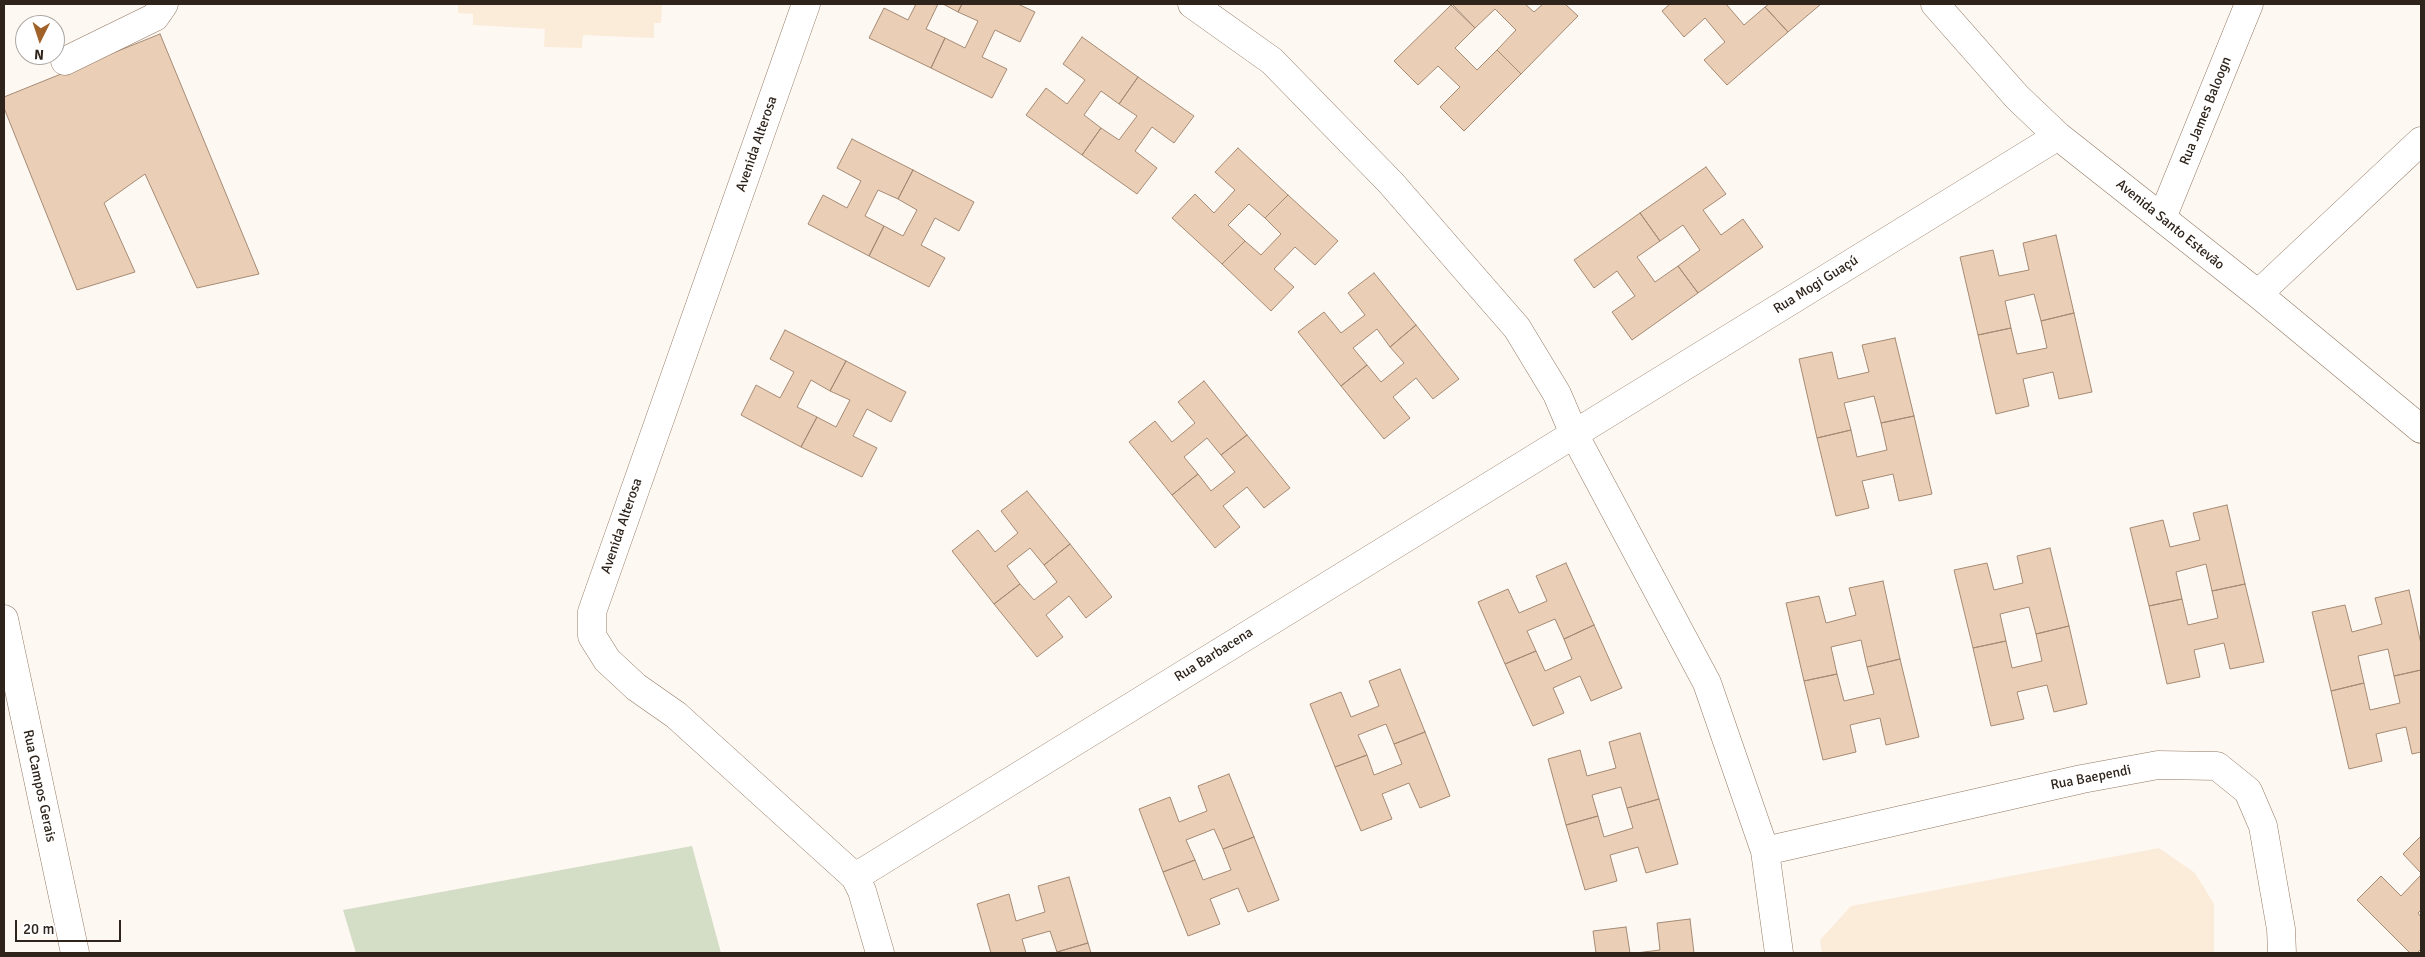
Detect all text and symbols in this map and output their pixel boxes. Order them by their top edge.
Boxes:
north arrow [15,15,65,65]
text: N [34,46,44,63]
street label: Rua James Baloogn [2177,54,2235,168]
street label: Avenida Alterosa [733,94,781,194]
street label: Avenida Santo Estevão [2112,176,2228,274]
street label: Rua Mogi Guaçú [1771,252,1861,318]
street label: Avenida Alterosa [598,476,646,576]
street label: Rua Barbacena [1172,624,1256,686]
street label: Rua Campos Gerais [19,728,59,844]
street label: Rua Baependi [2049,762,2133,794]
scale bar [18,910,124,942]
text: 20 m [23,920,54,938]

